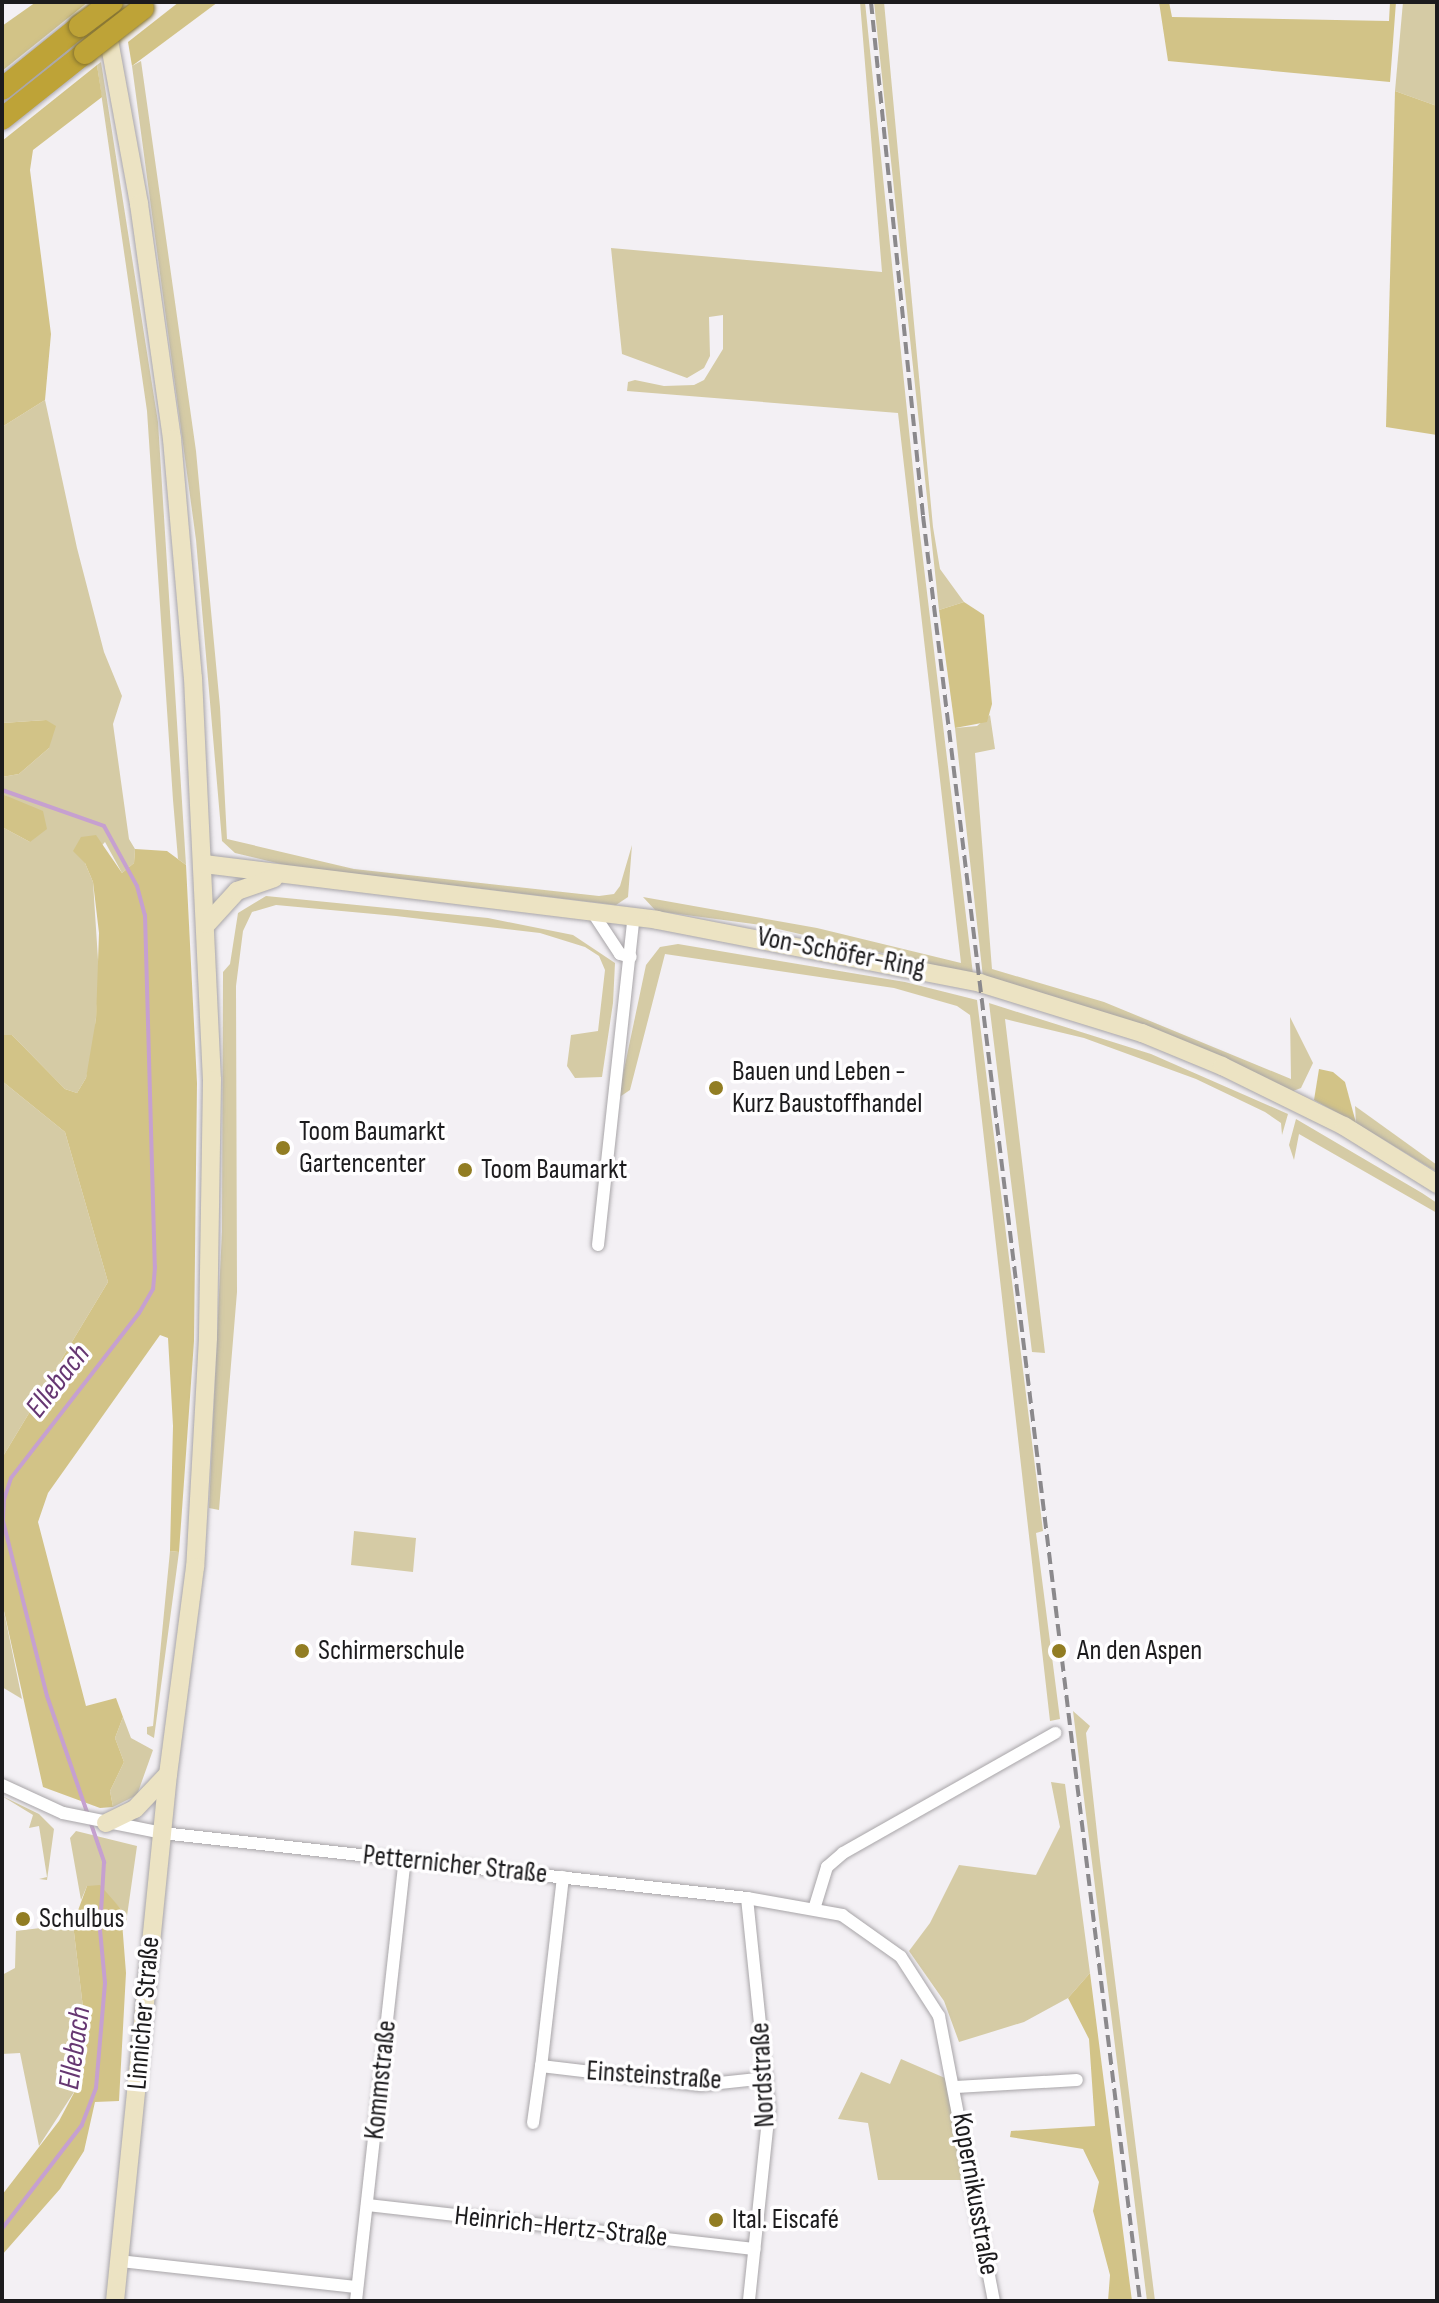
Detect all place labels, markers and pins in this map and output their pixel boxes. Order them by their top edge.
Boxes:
place label: Bauen und Leben - Kurz Baustoffhandel [732,1055,922,1121]
marker: Bauen und Leben - Kurz Baustoffhandel [707,1079,725,1097]
place label: Toom Baumarkt Gartencenter [299,1115,445,1181]
marker: Toom Baumarkt Gartencenter [274,1139,292,1157]
place label: Toom Baumarkt [481,1153,627,1187]
marker: Toom Baumarkt [456,1161,474,1179]
place label: Schirmerschule [318,1634,465,1668]
place label: An den Aspen [1077,1634,1202,1668]
marker: An den Aspen [1048,1640,1070,1662]
marker: Schirmerschule [293,1642,311,1660]
place label: Schulbus [39,1902,124,1936]
marker: Schulbus [14,1910,32,1928]
place label: Ital. Eiscafé [732,2203,839,2237]
marker: Ital. Eiscafé [707,2211,725,2229]

